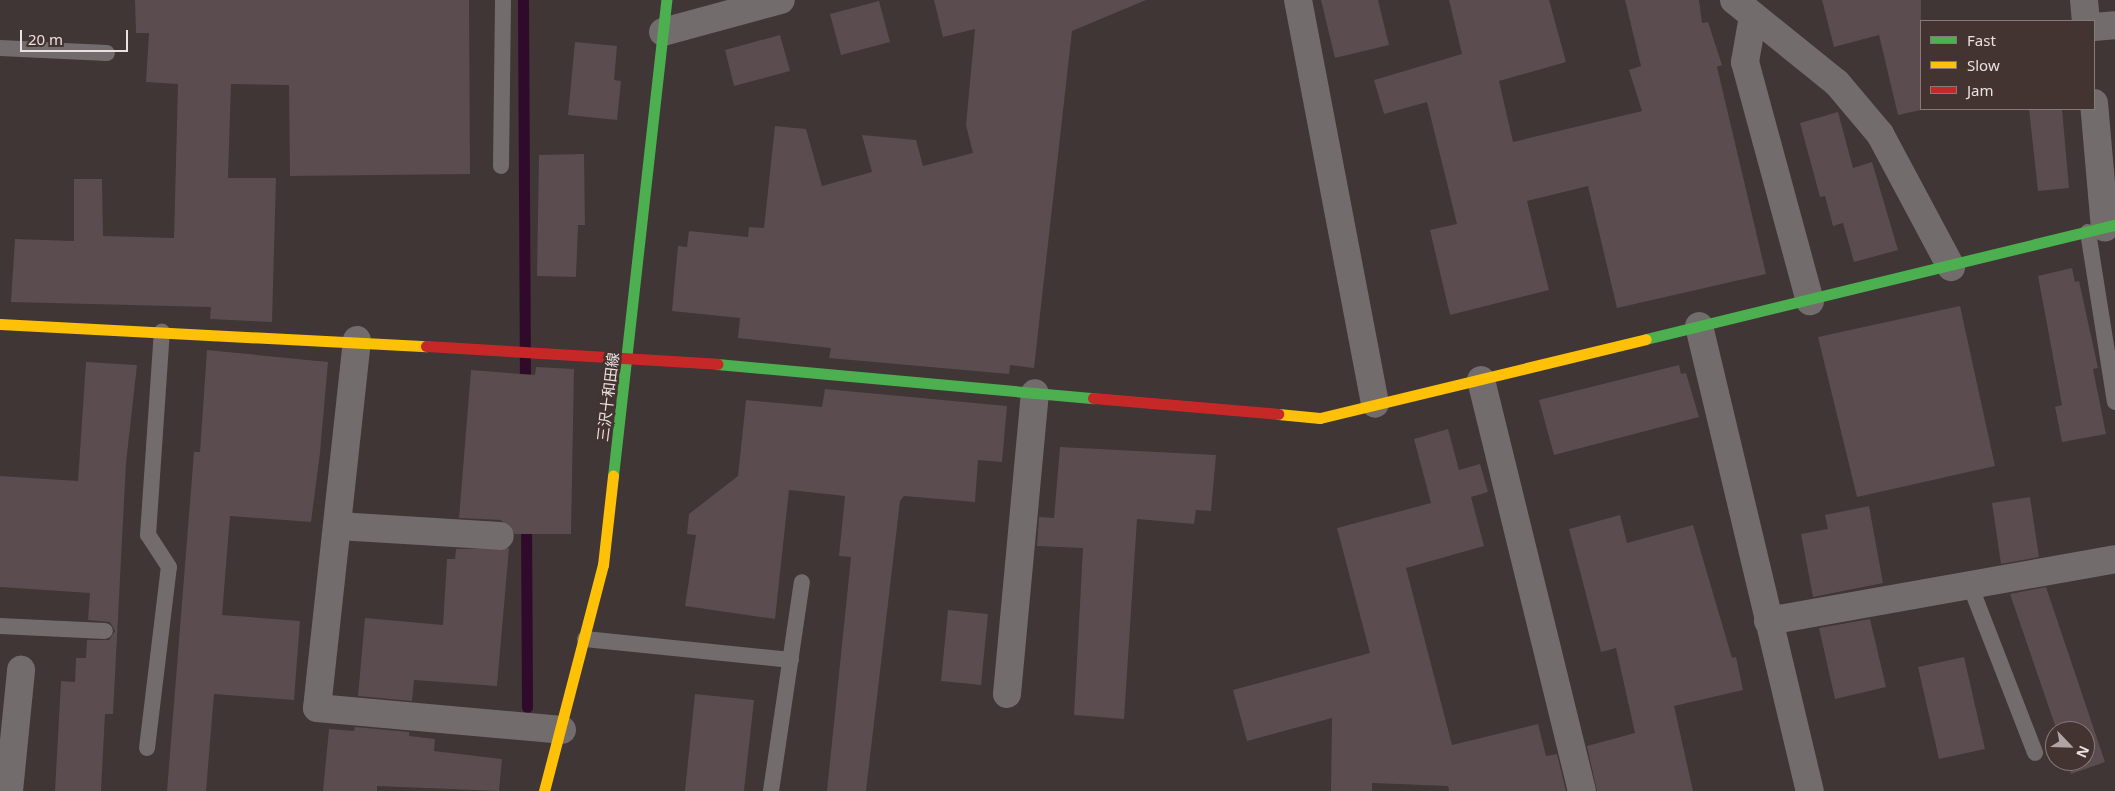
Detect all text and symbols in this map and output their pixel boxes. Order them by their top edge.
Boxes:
scale bar [22,20,130,52]
legend [1920,20,2095,110]
text: 20 m [28,29,63,49]
text: Fast [1967,30,1996,50]
text: Slow [1967,55,2000,75]
text: Jam [1967,80,1994,100]
street label: 三沢十和田線 [594,351,622,443]
north arrow [2045,721,2095,771]
text: N [2072,743,2094,761]

